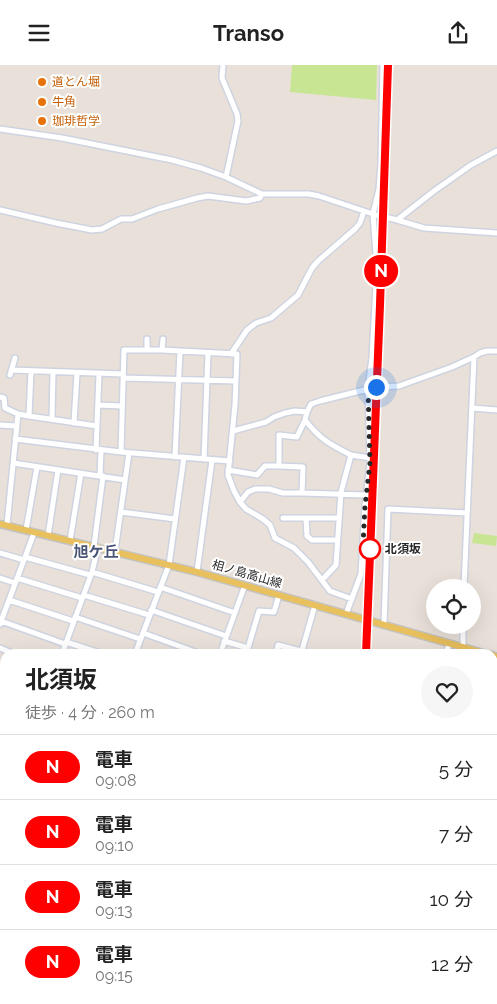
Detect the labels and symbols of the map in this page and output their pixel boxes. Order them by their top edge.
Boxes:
place label: 道とん堀 [52,75,100,89]
marker: 道とん堀 [36,76,48,88]
place label: 牛角 [52,95,76,109]
marker: 牛角 [36,96,48,108]
place label: 珈琲哲学 [52,114,100,128]
marker: 珈琲哲学 [36,115,48,127]
line badge: N [365,255,397,287]
your location [364,375,389,400]
marker: 北須坂 [359,538,381,560]
place label: 北須坂 [385,542,421,556]
district label: 旭ケ丘 [73,543,119,561]
street label: 相ノ島高山線 [210,557,284,591]

